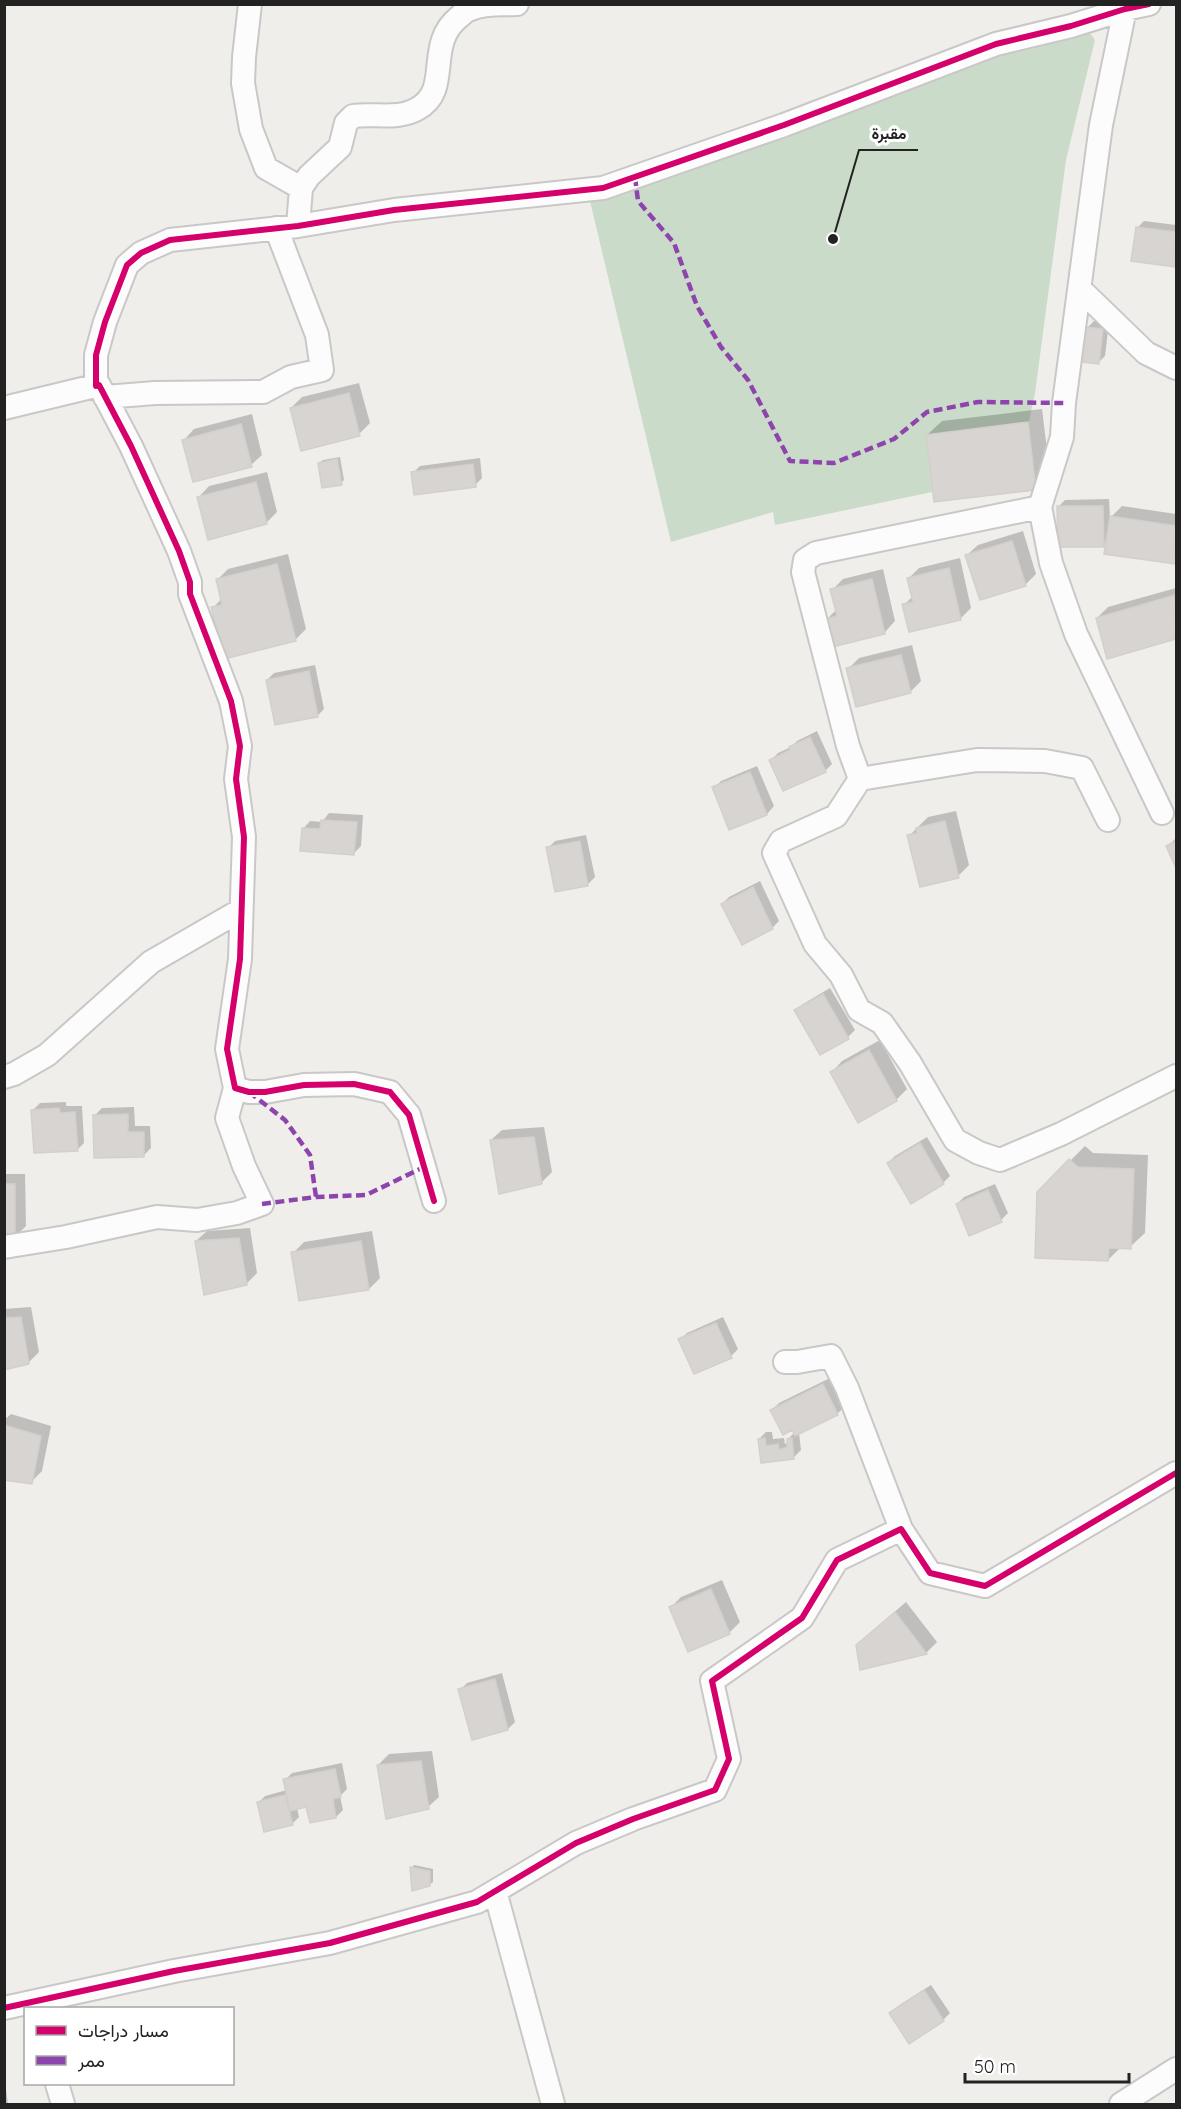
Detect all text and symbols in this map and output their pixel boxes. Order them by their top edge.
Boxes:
callout: مقبرة [859,116,918,150]
text: مقبرة [871,123,907,144]
legend [24,2007,234,2085]
text: مسار دراجات [78,2019,169,2042]
scale bar [965,2046,1128,2084]
text: ممر [77,2049,105,2072]
text: 50 m [974,2055,1016,2078]

